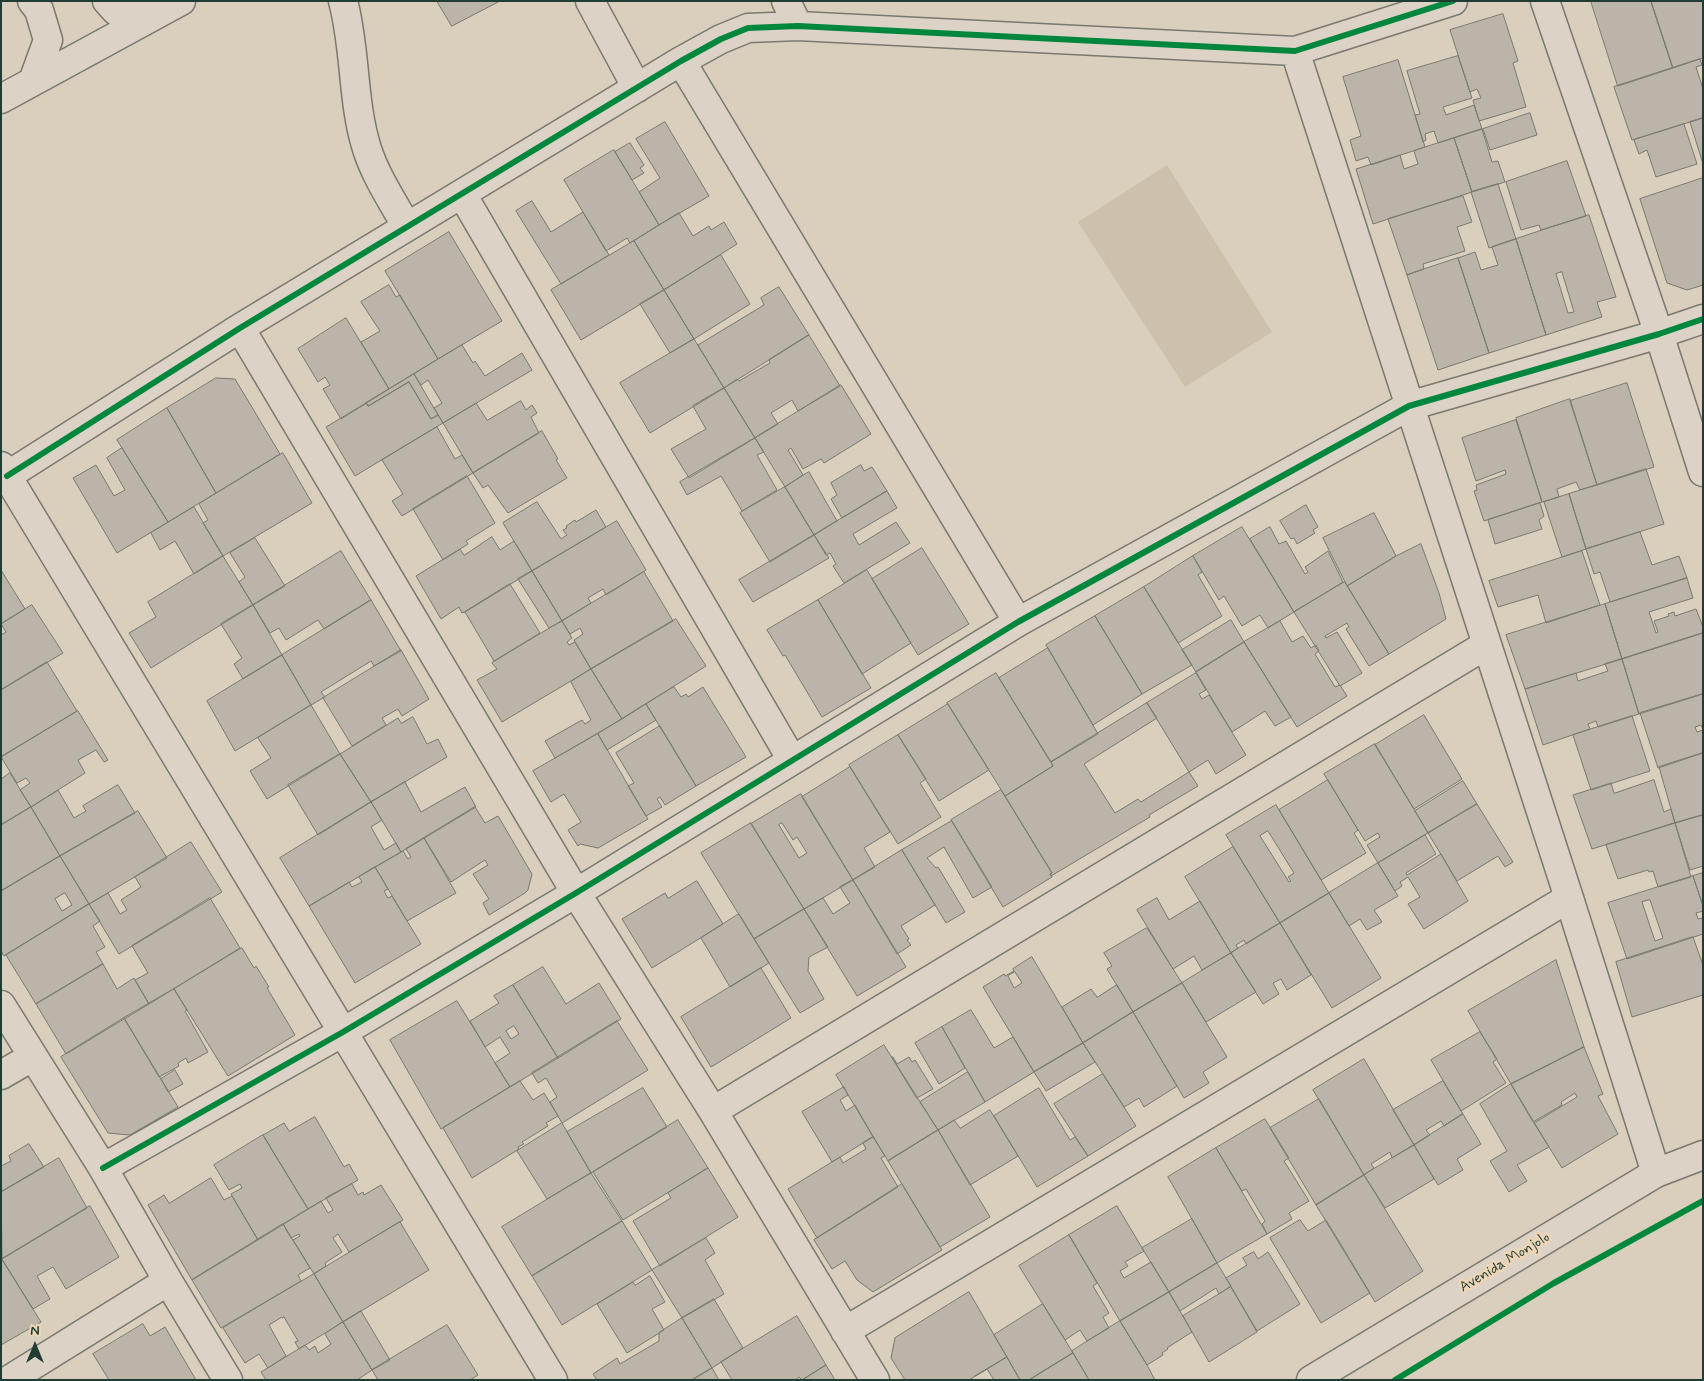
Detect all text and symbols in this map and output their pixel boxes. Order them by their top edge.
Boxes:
street label: Avenida Monjolo [1457,1229,1553,1297]
north arrow [10,1321,60,1371]
text: N [30,1322,40,1340]

